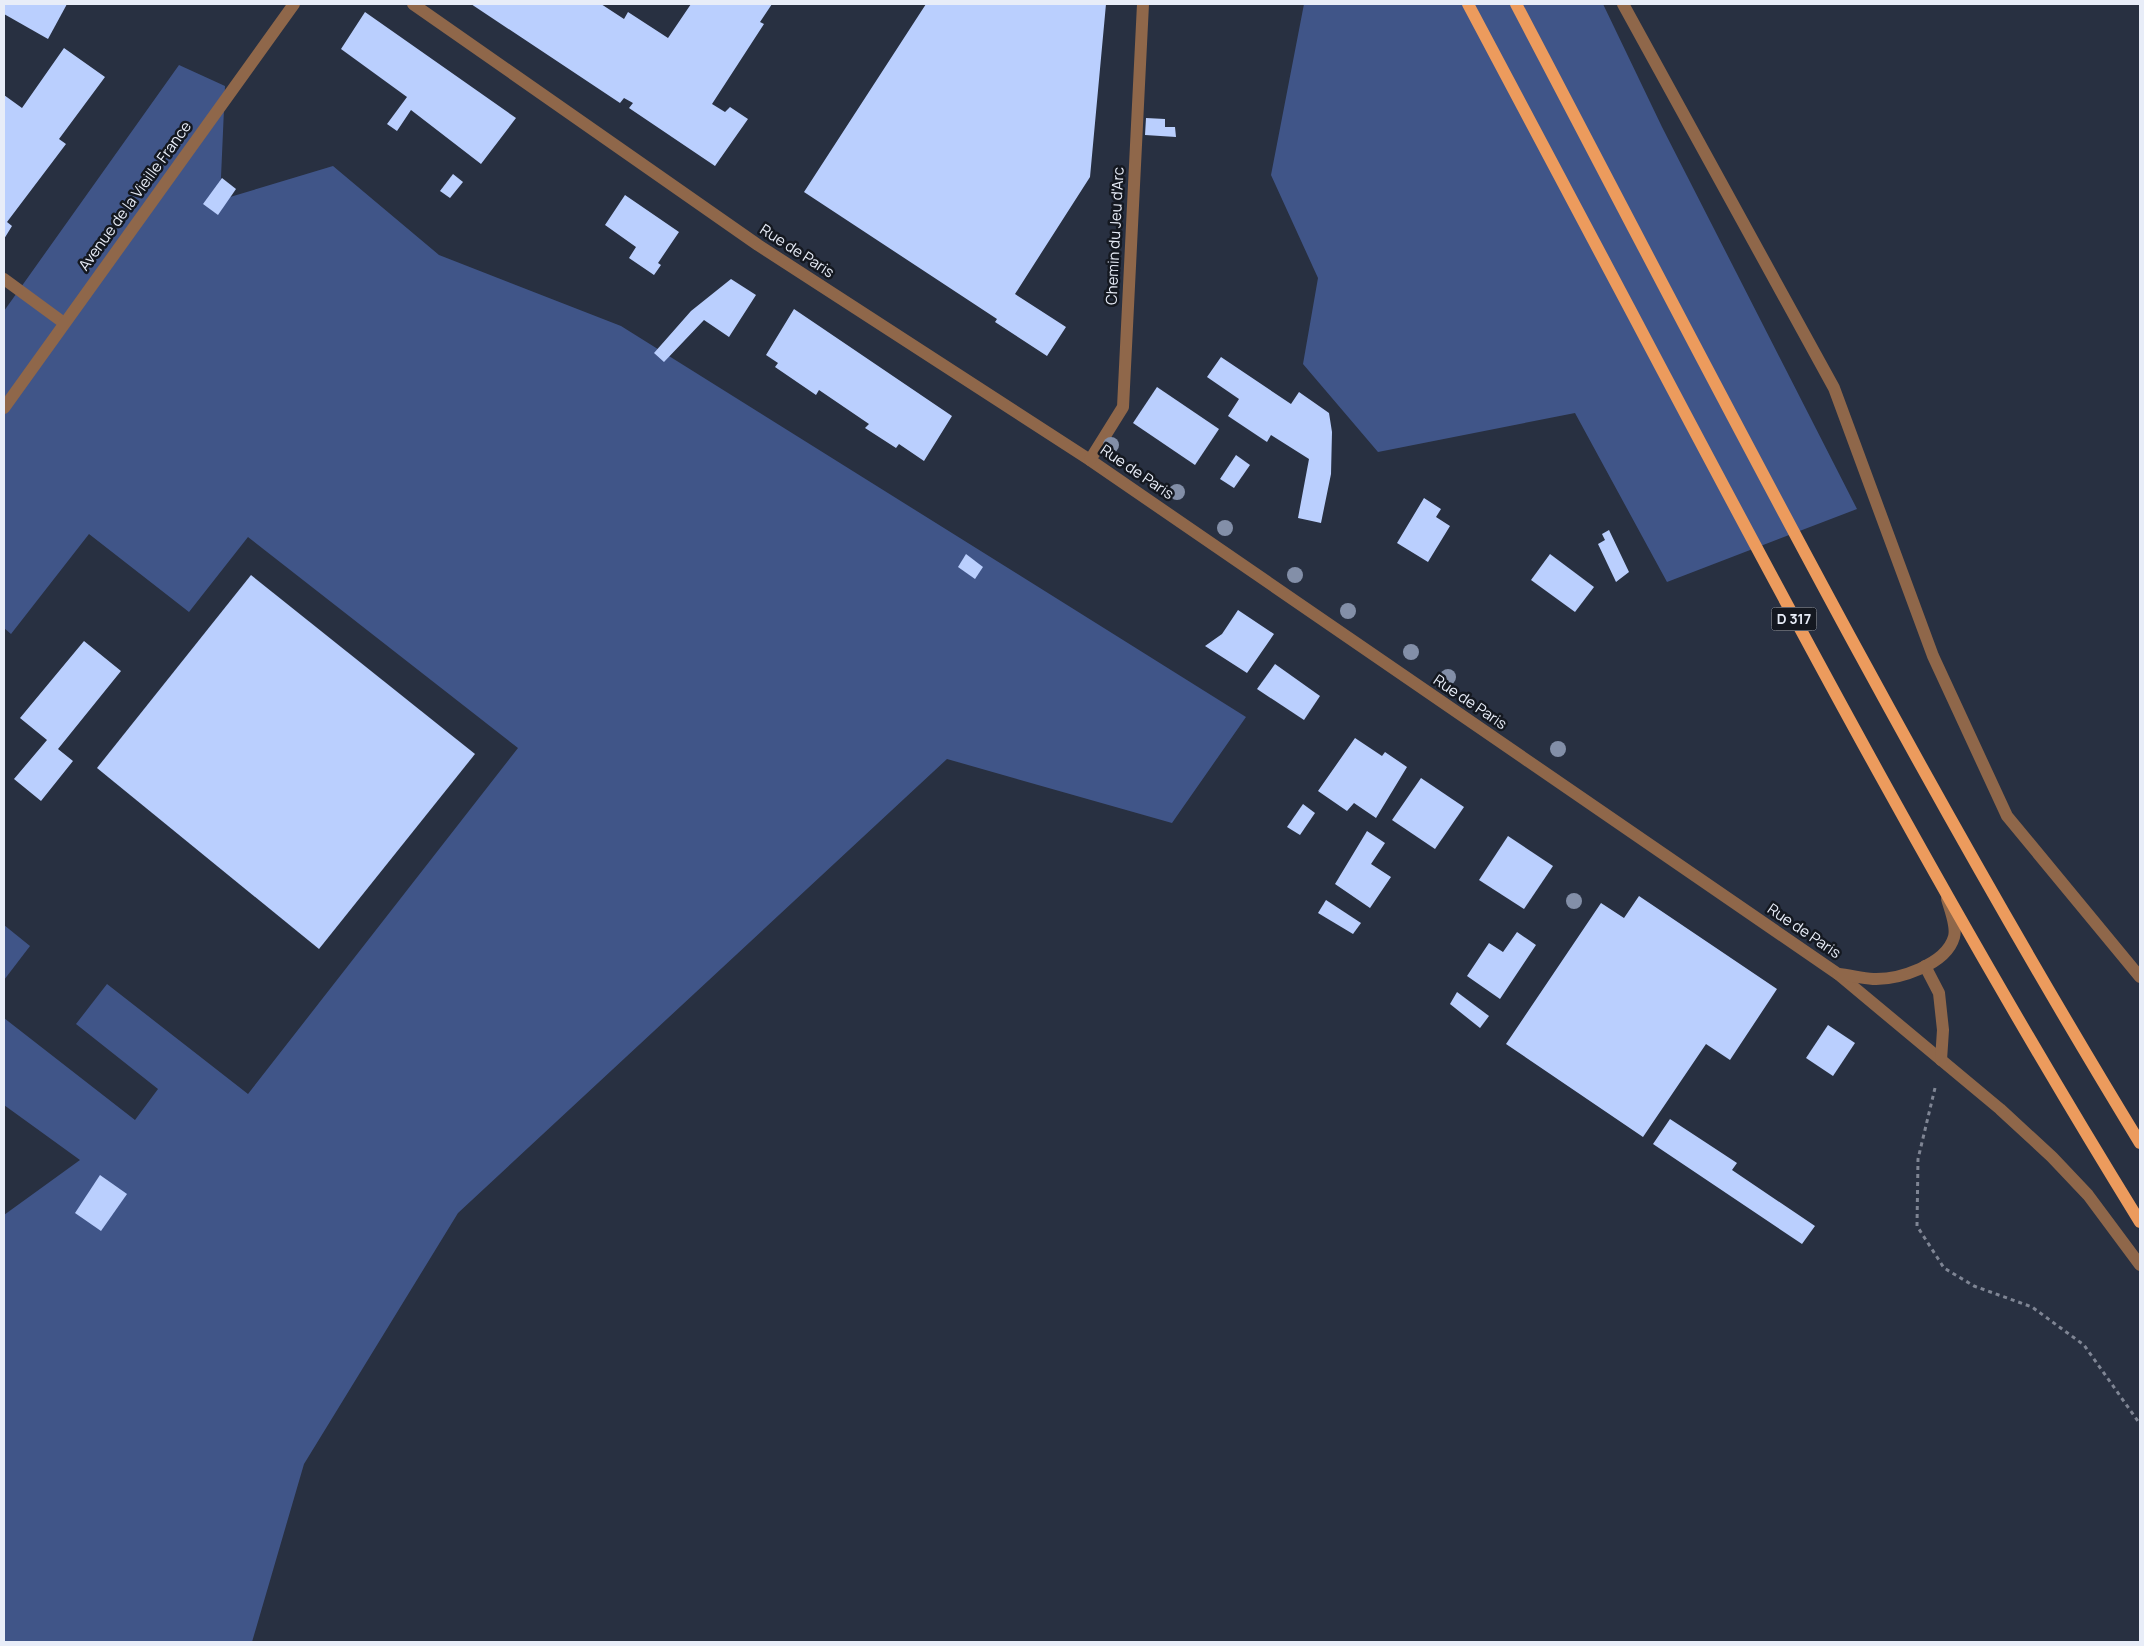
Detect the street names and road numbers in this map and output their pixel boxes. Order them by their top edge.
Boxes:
street label: Avenue de la Vieille France [73,117,196,275]
street label: Chemin du Jeu d'Arc [1100,166,1129,305]
street label: Rue de Paris [756,219,839,282]
street label: Rue de Paris [1096,439,1178,504]
road number: D 317 [1772,608,1816,630]
street label: Rue de Paris [1429,669,1511,734]
street label: Rue de Paris [1763,898,1845,963]

